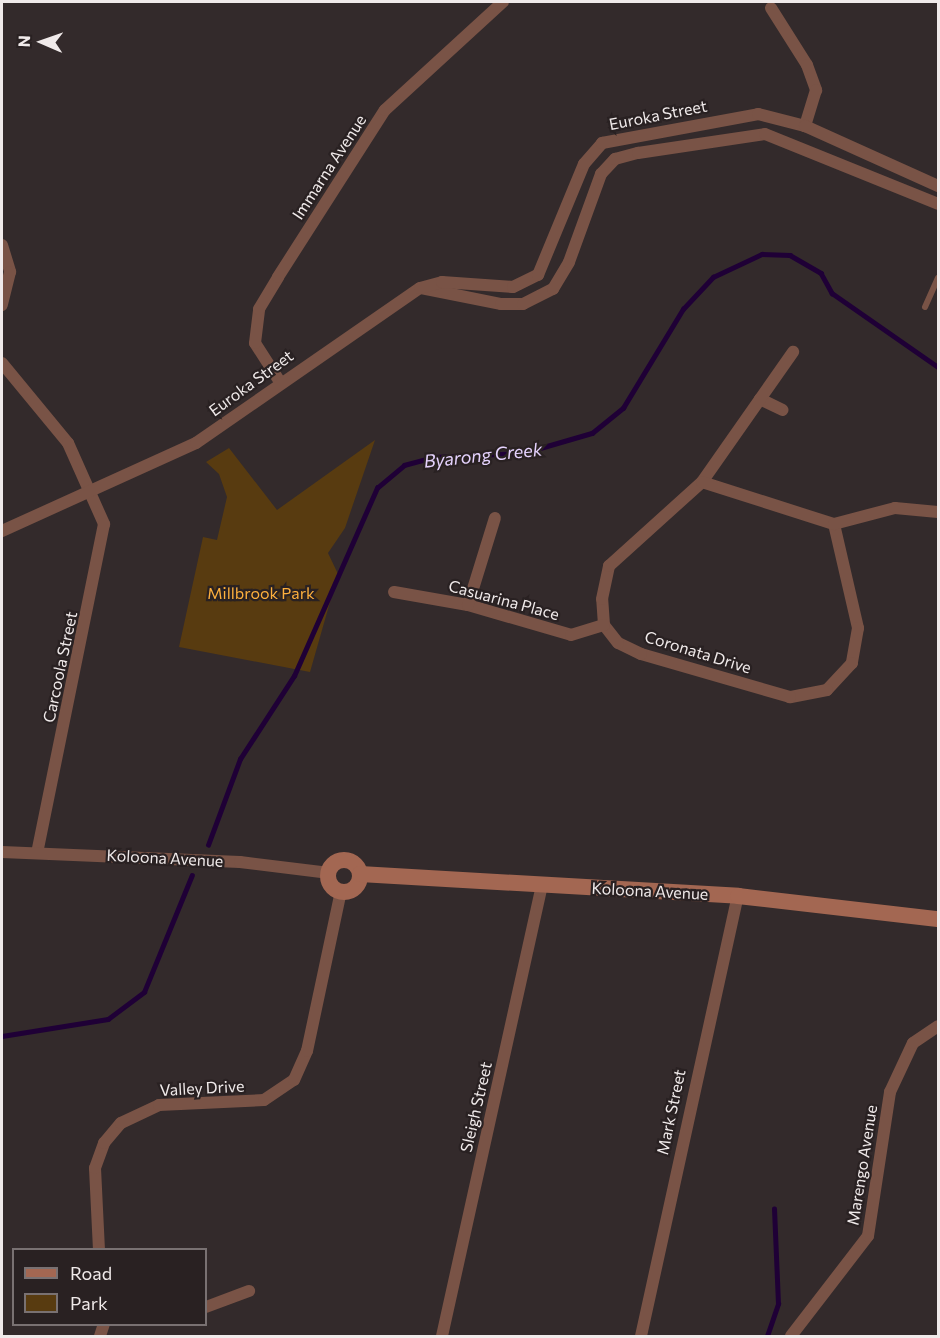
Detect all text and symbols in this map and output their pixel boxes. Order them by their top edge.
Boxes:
north arrow [12,12,72,72]
text: N [14,35,33,48]
street label: Euroka Street [607,96,709,134]
street label: Immarna Avenue [288,111,370,223]
street label: Euroka Street [205,346,297,420]
water label: Byarong Creek [423,438,543,472]
street label: Casuarina Place [447,576,561,624]
park label: Millbrook Park [207,583,315,603]
street label: Carcoola Street [39,610,81,724]
street label: Coronata Drive [642,627,754,677]
street label: Koloona Avenue [106,845,224,871]
street label: Koloona Avenue [591,878,709,904]
street label: Sleigh Street [456,1060,496,1154]
street label: Mark Street [653,1068,689,1156]
street label: Valley Drive [159,1076,245,1100]
street label: Marengo Avenue [843,1103,881,1227]
legend [12,1248,207,1326]
text: Road [70,1262,112,1284]
text: Park [70,1292,108,1314]

